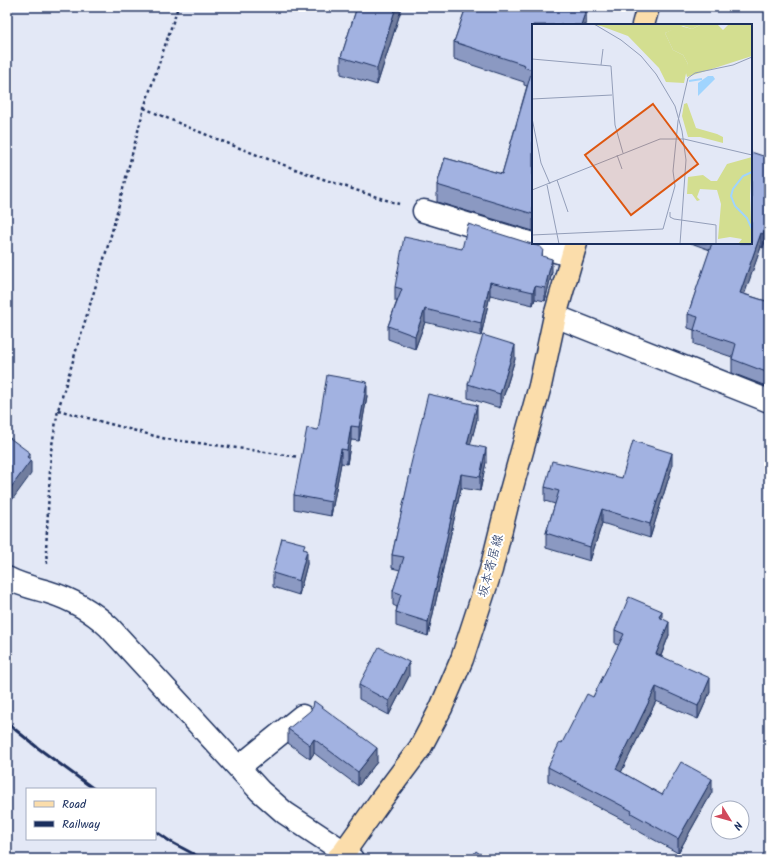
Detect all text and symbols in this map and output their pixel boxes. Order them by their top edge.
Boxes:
inset map [532,24,752,244]
street label: 坂本寄居線 [472,531,510,600]
legend [26,788,156,840]
text: Road [62,795,87,814]
north arrow [710,800,750,840]
text: Railway [62,815,100,834]
text: N [728,817,746,834]

